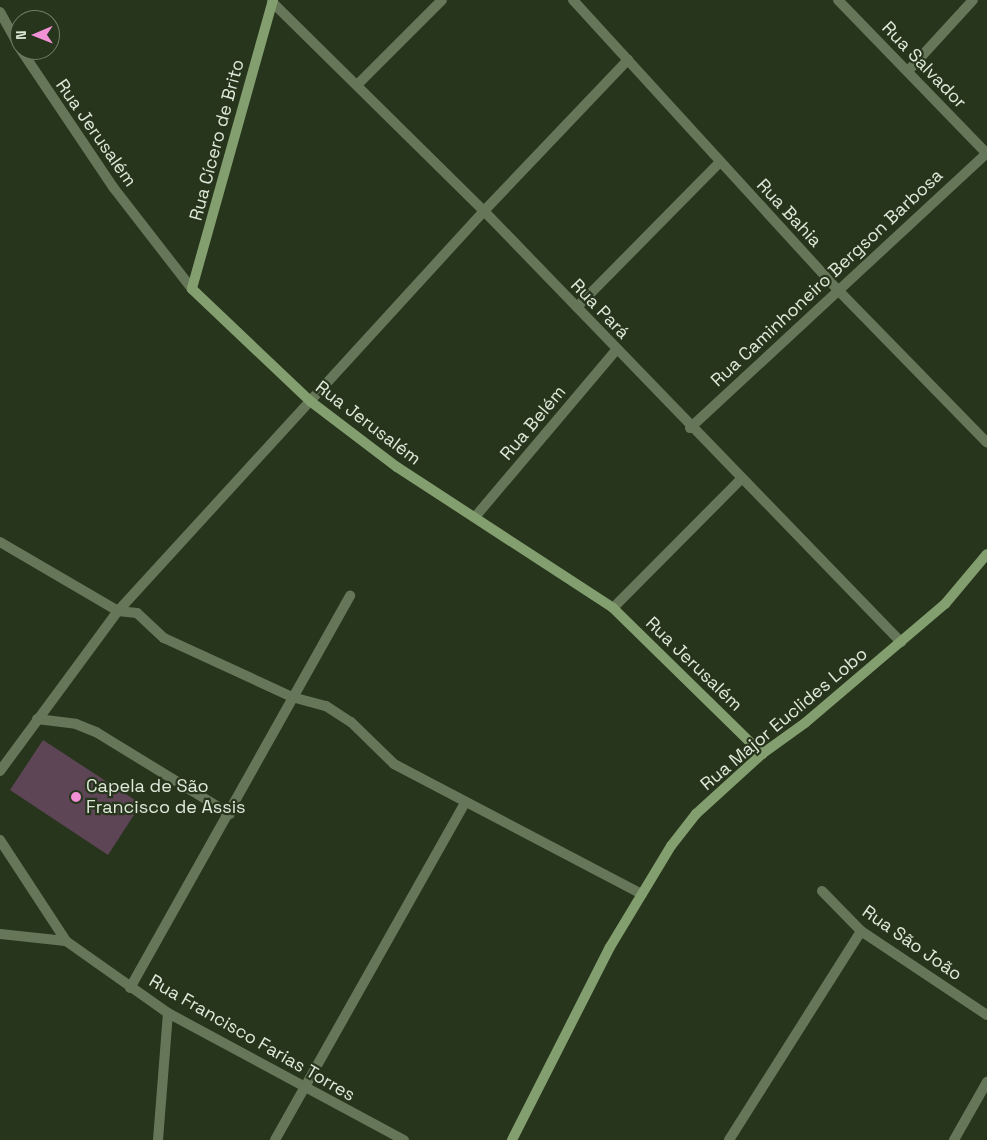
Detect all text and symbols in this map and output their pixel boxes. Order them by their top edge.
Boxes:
north arrow [10,10,60,60]
street label: Rua Salvador [877,17,971,113]
text: N [12,30,30,40]
street label: Rua Cícero de Brito [185,57,249,223]
street label: Rua Jerusalém [51,75,141,191]
street label: Rua Caminhoneiro Bergson Barbosa [707,165,947,391]
street label: Rua Bahia [752,174,826,252]
street label: Rua Pará [566,274,634,344]
street label: Rua Jerusalém [311,376,425,470]
street label: Rua Belém [496,381,570,465]
street label: Rua Jerusalém [641,612,747,716]
street label: Rua Major Euclides Lobo [696,643,872,795]
place label: Capela de São Francisco de Assis [86,776,246,819]
marker: Capela de São Francisco de Assis [70,791,82,803]
street label: Rua São João [858,901,966,985]
street label: Rua Francisco Farias Torres [145,970,359,1106]

